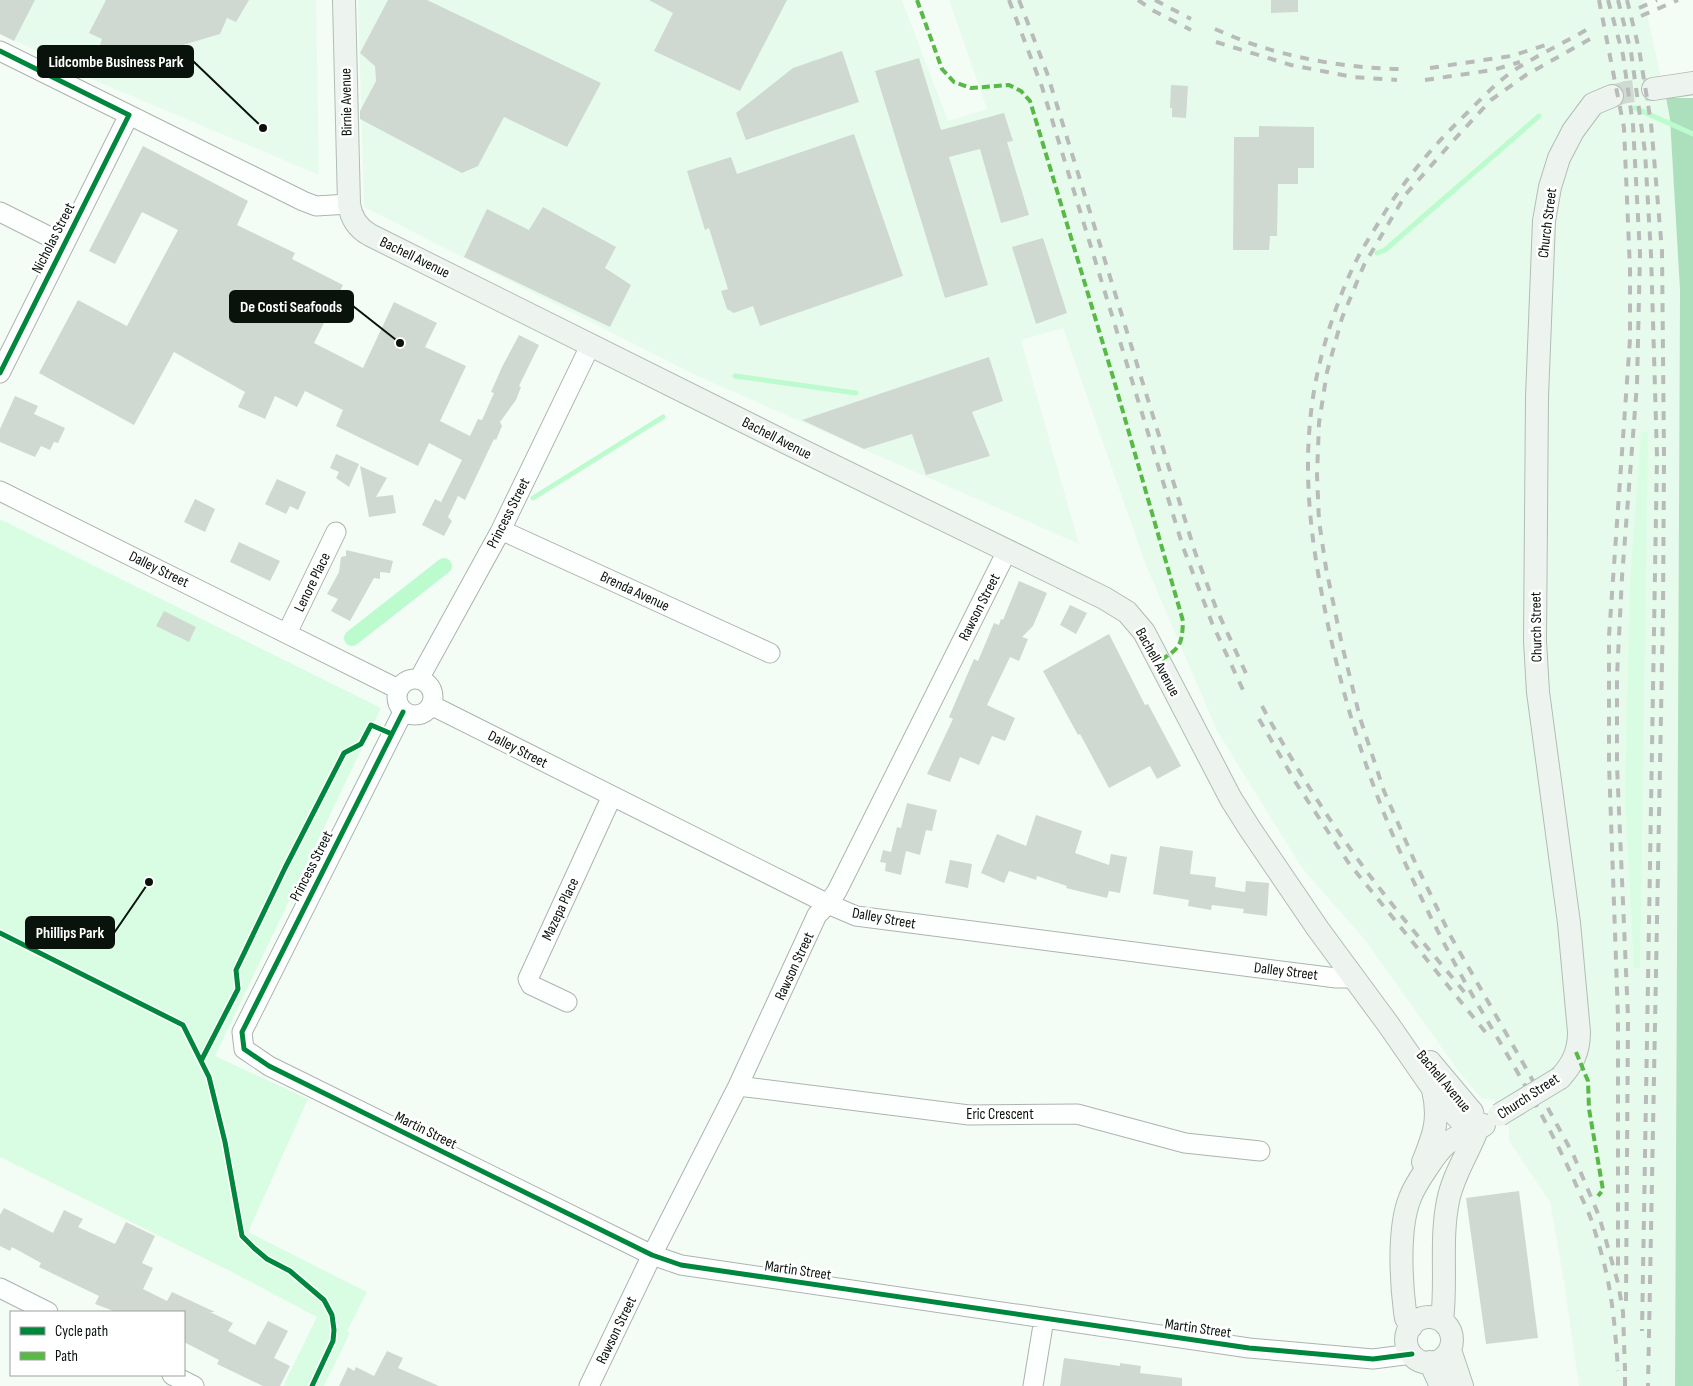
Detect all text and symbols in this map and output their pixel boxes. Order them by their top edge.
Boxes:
callout: Lidcombe Business Park [38,46,193,77]
text: Lidcombe Business Park [49,53,184,72]
street label: Birnie Avenue [336,68,357,136]
street label: Church Street [1534,187,1561,259]
street label: Nicholas Street [27,199,80,277]
street label: Bachell Avenue [377,232,453,283]
callout: De Costi Seafoods [230,291,353,322]
text: De Costi Seafoods [240,298,342,317]
street label: Bachell Avenue [739,413,815,464]
street label: Princess Street [483,474,534,552]
street label: Dalley Street [126,547,192,592]
street label: Lenore Place [290,550,335,615]
street label: Brenda Avenue [597,567,672,616]
street label: Rawson Street [954,570,1005,644]
street label: Church Street [1526,591,1547,662]
street label: Bachell Avenue [1131,625,1184,700]
street label: Dalley Street [485,726,551,773]
street label: Princess Street [286,827,337,905]
street label: Mazepa Place [538,875,583,944]
street label: Dalley Street [851,904,918,934]
callout: Phillips Park [26,917,114,948]
text: Phillips Park [36,924,104,943]
street label: Rawson Street [770,929,819,1003]
street label: Dalley Street [1253,958,1319,985]
street label: Bachell Avenue [1412,1046,1475,1116]
street label: Church Street [1494,1069,1563,1124]
street label: Eric Crescent [966,1105,1034,1124]
street label: Martin Street [392,1107,460,1154]
street label: Martin Street [763,1256,833,1285]
street label: Rawson Street [592,1293,641,1367]
legend [10,1311,185,1376]
street label: Martin Street [1163,1314,1233,1343]
text: Cycle path [55,1322,108,1341]
text: Path [55,1347,78,1366]

